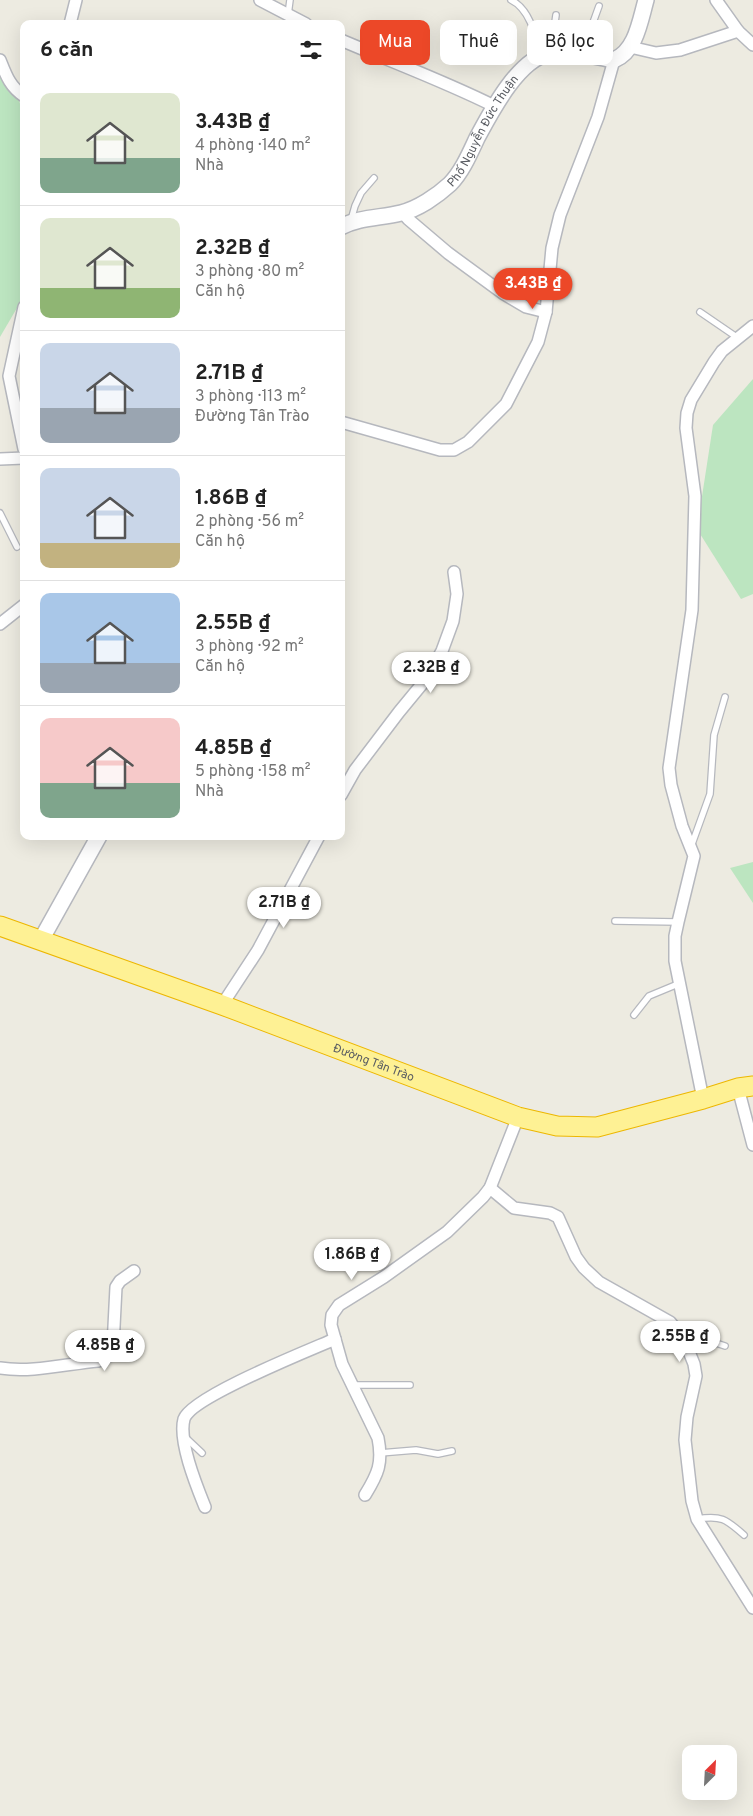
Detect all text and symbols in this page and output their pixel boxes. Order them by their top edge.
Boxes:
chip: Mua [360,20,430,65]
chip: Thuê [440,20,517,65]
chip: Bộ lọc [527,20,613,65]
icon: filters [297,36,325,64]
text: 6 căn [40,37,94,64]
street label: Phố Nguyễn Đức Thuận [444,72,523,191]
text: 3.43B ₫ [195,109,270,136]
icon: home [80,113,140,173]
text: 4 phòng · 140 m² [195,136,311,156]
text: Nhà [195,156,224,176]
text: 2.32B ₫ [195,235,270,262]
icon: home [80,238,140,298]
text: 3 phòng · 80 m² [195,262,304,282]
pin: 3.43B ₫ [487,268,579,310]
text: 3.43B ₫ [504,274,562,294]
text: Căn hộ [195,282,245,302]
text: 2.71B ₫ [195,360,263,387]
icon: home [80,363,140,423]
text: 3 phòng · 113 m² [195,387,306,407]
text: Đường Tân Trào [195,407,310,427]
text: 1.86B ₫ [195,485,267,512]
icon: home [80,488,140,548]
text: 2 phòng · 56 m² [195,512,304,532]
text: Căn hộ [195,532,245,552]
text: 2.55B ₫ [195,610,270,637]
icon: home [80,613,140,673]
text: 3 phòng · 92 m² [195,637,304,657]
pin: 2.32B ₫ [385,652,477,694]
text: Căn hộ [195,657,245,677]
text: 2.32B ₫ [403,658,460,678]
text: 4.85B ₫ [195,735,271,762]
icon: home [80,738,140,798]
text: 5 phòng · 158 m² [195,762,311,782]
text: Nhà [195,782,224,802]
pin: 2.71B ₫ [238,886,330,929]
text: 2.71B ₫ [258,893,310,913]
street label: Đường Tân Trào [330,1041,417,1086]
pin: 1.86B ₫ [306,1238,398,1281]
text: 1.86B ₫ [325,1245,379,1265]
pin: 2.55B ₫ [634,1320,726,1363]
text: 2.55B ₫ [651,1327,709,1347]
pin: 4.85B ₫ [59,1330,151,1372]
text: 4.85B ₫ [76,1336,134,1356]
north arrow [682,1745,738,1800]
map controls [682,1745,737,1800]

